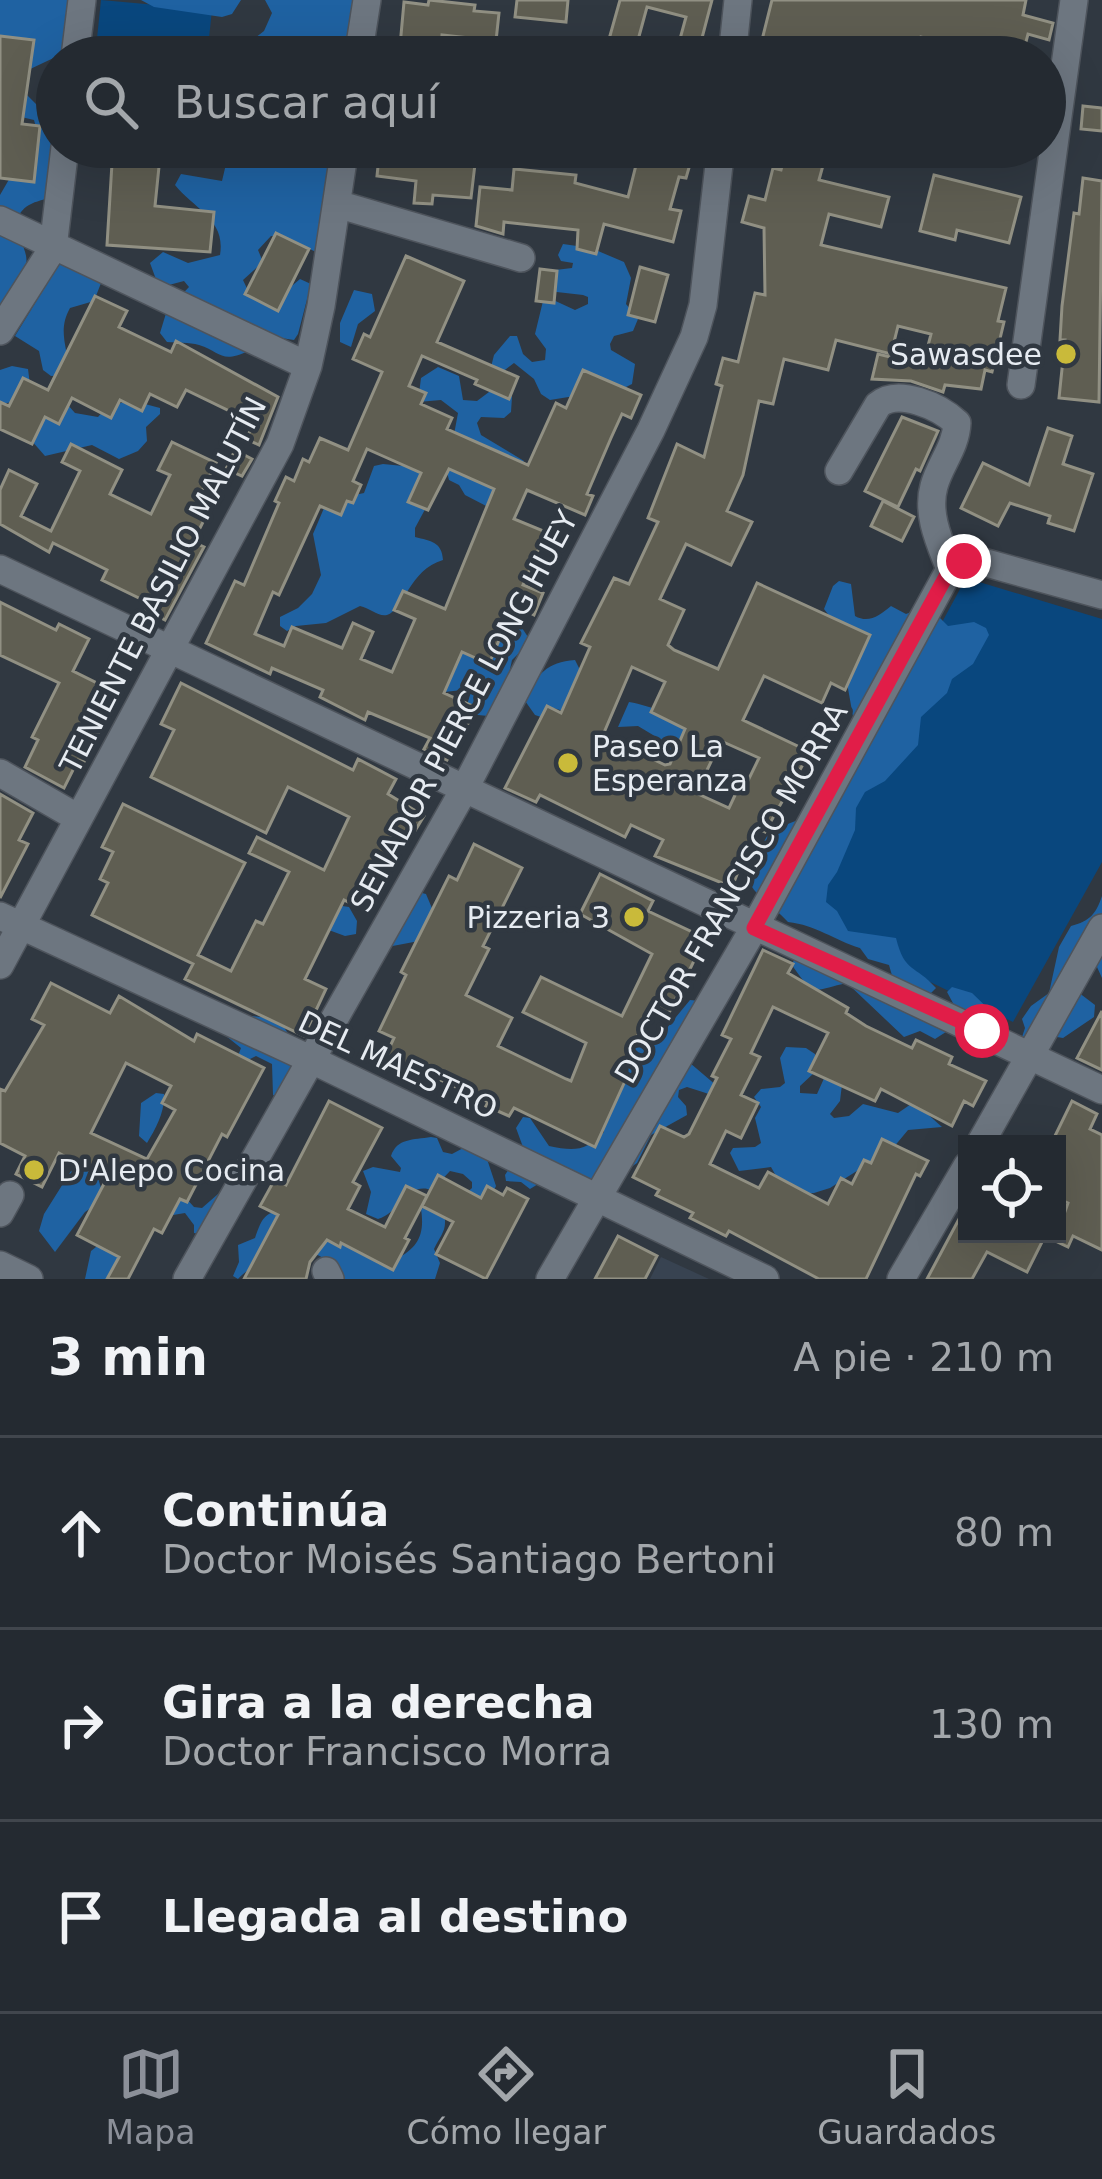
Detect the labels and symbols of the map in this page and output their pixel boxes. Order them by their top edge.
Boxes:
place label: Sawasdee [890,337,1042,372]
marker: Sawasdee [1053,341,1079,367]
street label: TENIENTE BASILIO MALUTÍN [52,391,273,780]
street label: SENADOR PIERCE LONG HUEY [343,504,585,917]
route end [937,534,991,588]
street label: DOCTOR FRANCISCO MORRA [608,696,855,1089]
place label: Paseo La Esperanza [592,729,748,798]
marker: Paseo La Esperanza [555,750,581,776]
place label: Pizzeria 3 [467,900,610,935]
marker: Pizzeria 3 [621,904,647,930]
street label: DEL MAESTRO [293,1004,503,1126]
route start [955,1004,1009,1058]
place label: D'Alepo Cocina [58,1153,285,1188]
marker: D'Alepo Cocina [21,1157,47,1183]

